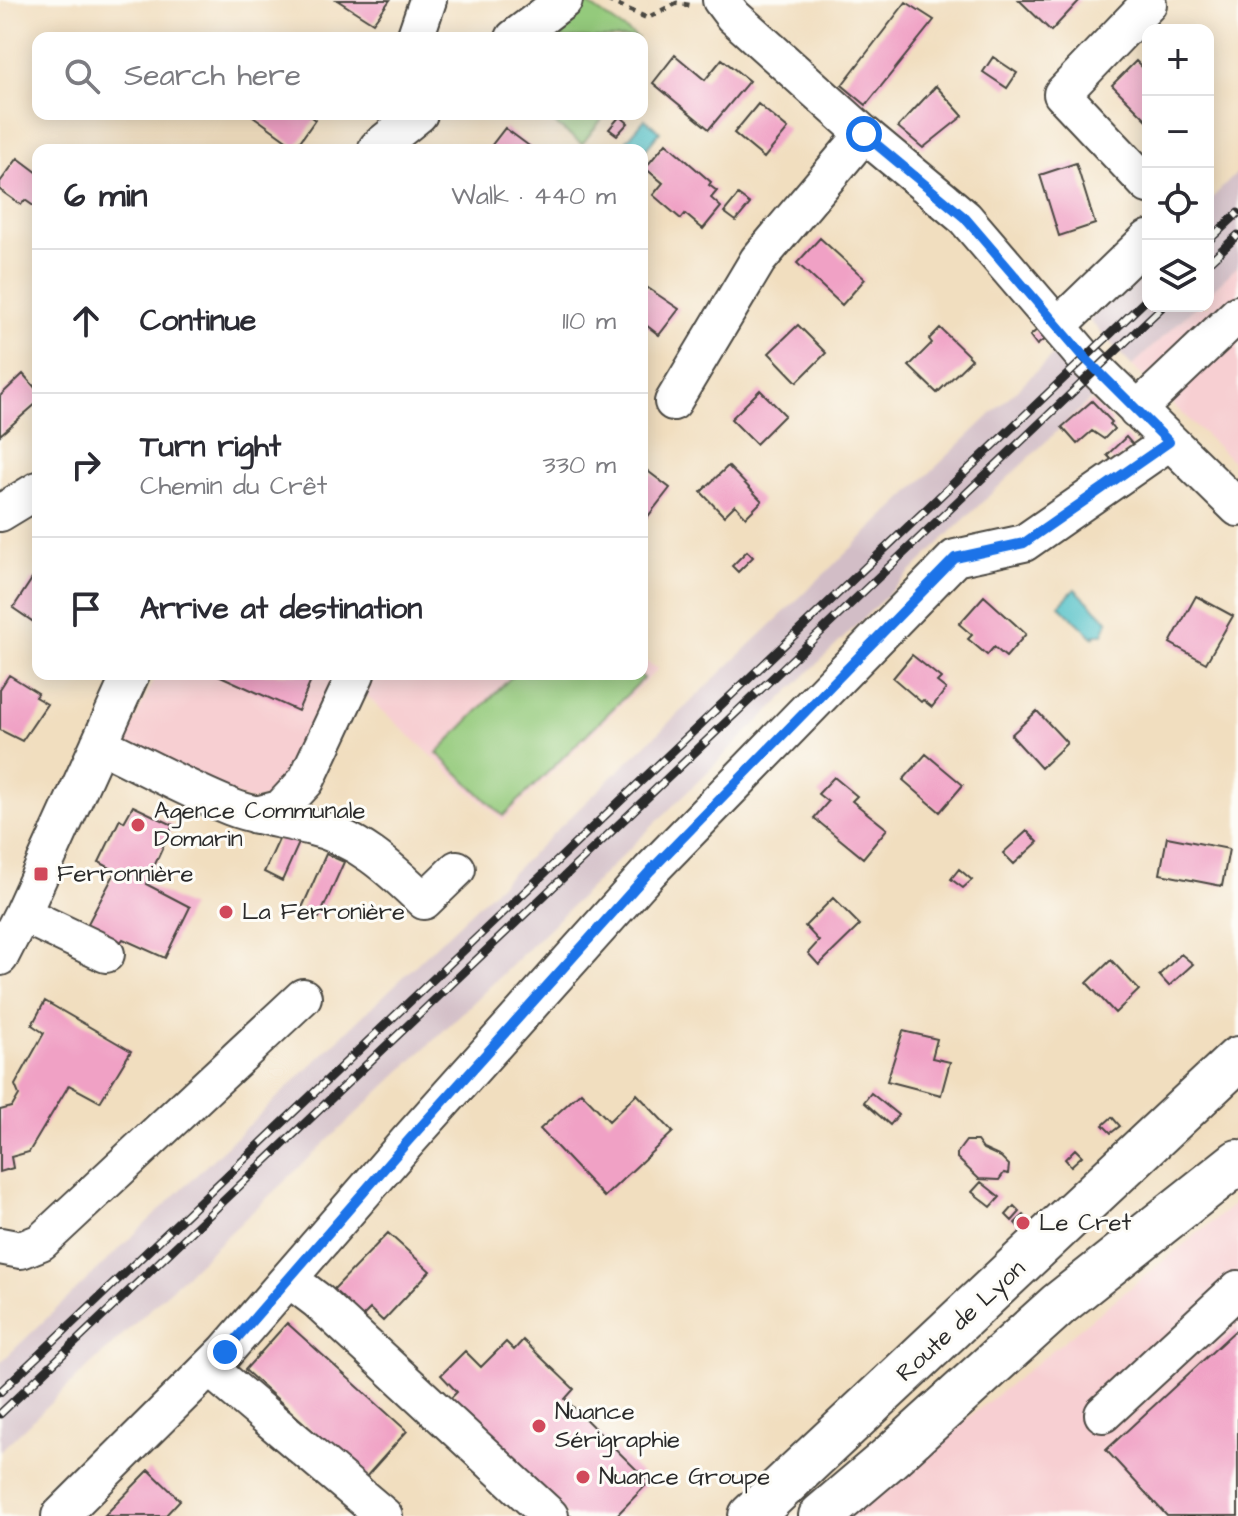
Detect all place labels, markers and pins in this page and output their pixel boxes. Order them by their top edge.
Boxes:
place label: Agence Communale Domarin [154,794,366,856]
marker: Agence Communale Domarin [129,816,147,834]
place label: Ferronnière [57,857,193,891]
marker: Ferronnière [32,865,50,883]
place label: La Ferronière [242,895,405,929]
marker: La Ferronière [217,903,235,921]
place label: Le Cret [1039,1206,1131,1240]
marker: Le Cret [1014,1214,1032,1232]
place label: Nuance Sérigraphie [555,1395,680,1458]
marker: Nuance Sérigraphie [530,1417,548,1435]
place label: Nuance Groupe [599,1460,770,1494]
marker: Nuance Groupe [574,1468,592,1486]

